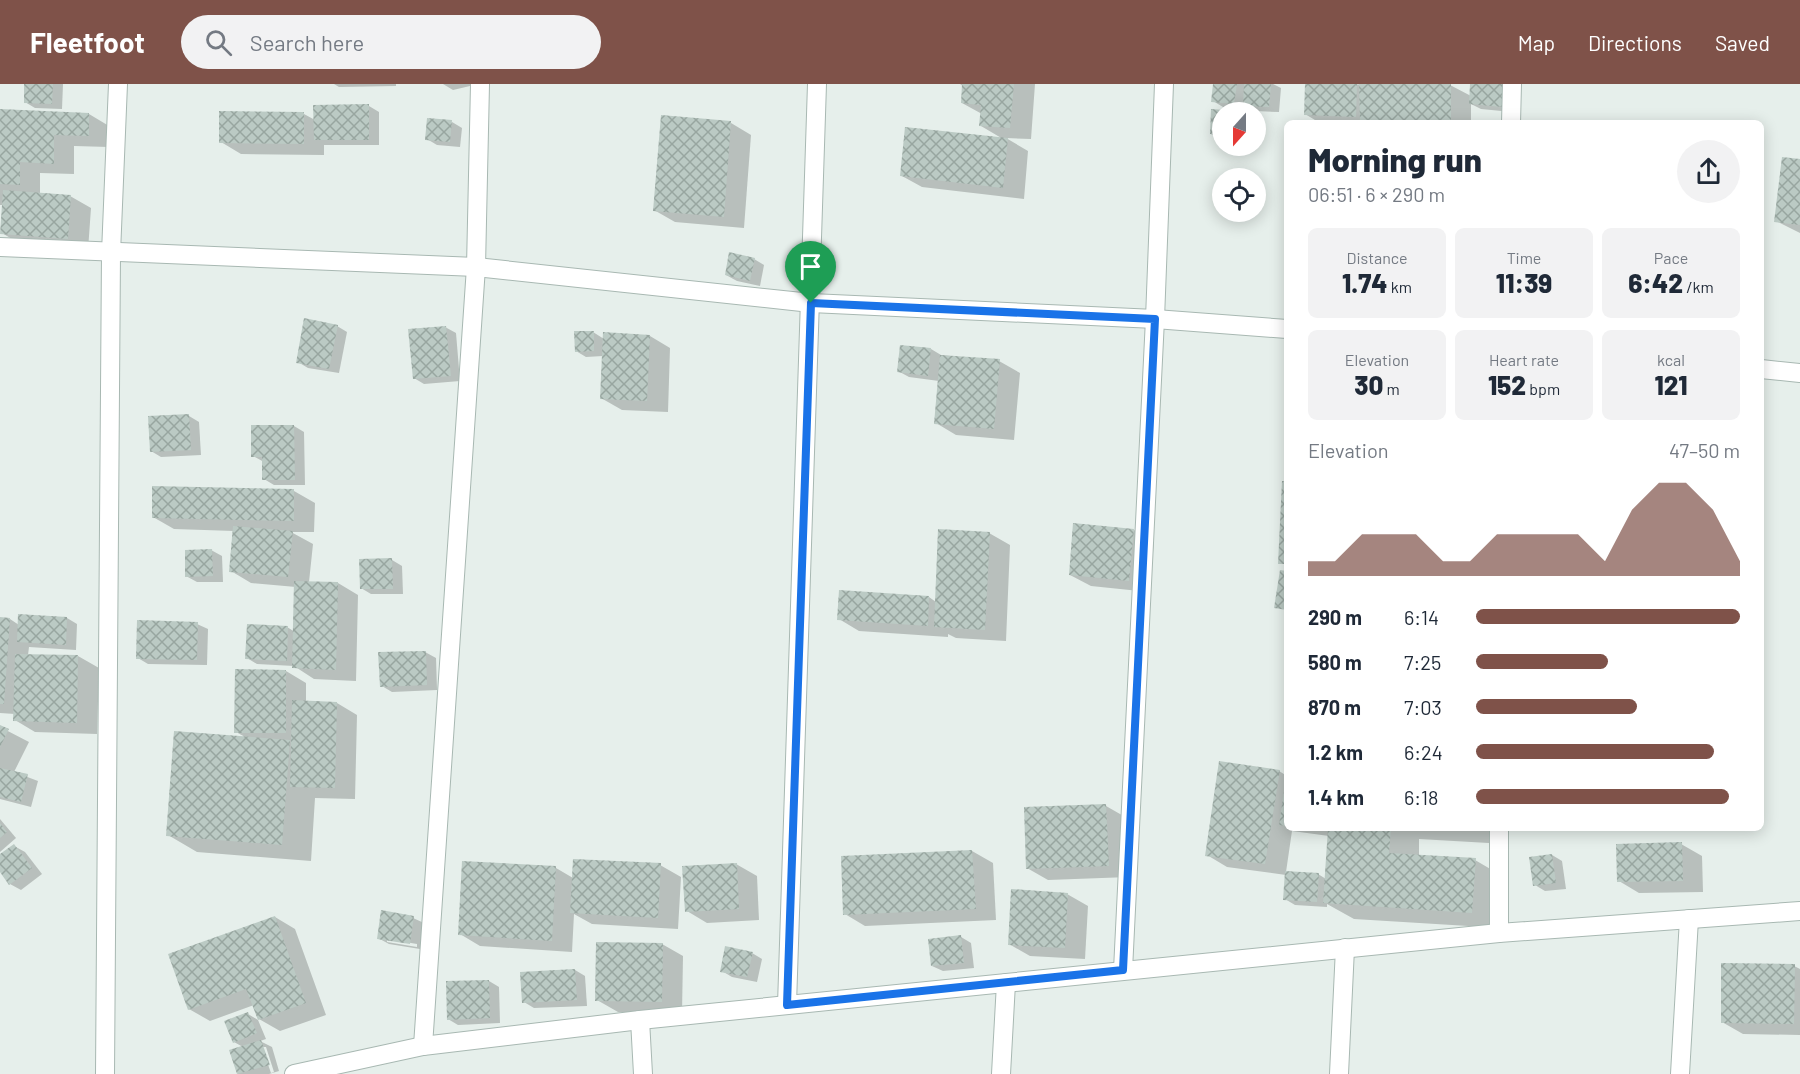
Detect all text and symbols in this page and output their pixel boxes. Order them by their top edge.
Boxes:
search box [181,15,601,69]
text: Fleetfoot [30,25,145,59]
icon: search [202,26,235,59]
text: Search here [250,29,364,55]
text: Map [1518,30,1555,55]
text: Directions [1588,30,1682,55]
text: Saved [1715,30,1770,55]
north arrow [1212,102,1266,156]
map controls [1212,102,1266,222]
text: Morning run [1308,139,1482,179]
button: share [1677,140,1740,203]
button: locate [1212,168,1266,222]
text: 06:51 · 6 × 290 m [1308,182,1445,206]
pin [785,241,836,303]
text: Distance [1347,248,1407,267]
text: Time [1507,248,1541,267]
text: Pace [1654,248,1688,267]
icon: arrive [794,250,827,283]
text: 1.74 [1342,267,1388,298]
text: 11:39 [1496,267,1552,298]
text: 6:42 [1628,267,1683,298]
text: km [1388,277,1412,296]
text: /km [1683,277,1714,296]
text: Elevation [1345,350,1409,369]
text: Heart rate [1489,350,1559,369]
text: kcal [1657,350,1685,369]
text: 30 [1354,369,1383,400]
text: 152 [1488,369,1526,400]
text: 121 [1654,369,1688,400]
text: m [1383,379,1400,398]
text: bpm [1526,379,1560,398]
text: Elevation [1308,438,1389,462]
text: 47–50 m [1669,438,1740,462]
text: 290 m [1308,605,1362,629]
text: 6:14 [1404,605,1439,629]
text: 580 m [1308,650,1362,674]
text: 7:25 [1404,650,1441,674]
text: 870 m [1308,695,1361,719]
text: 7:03 [1404,695,1442,719]
text: 1.2 km [1308,740,1363,764]
text: 6:24 [1404,740,1443,764]
text: 1.4 km [1308,785,1364,809]
text: 6:18 [1404,785,1439,809]

